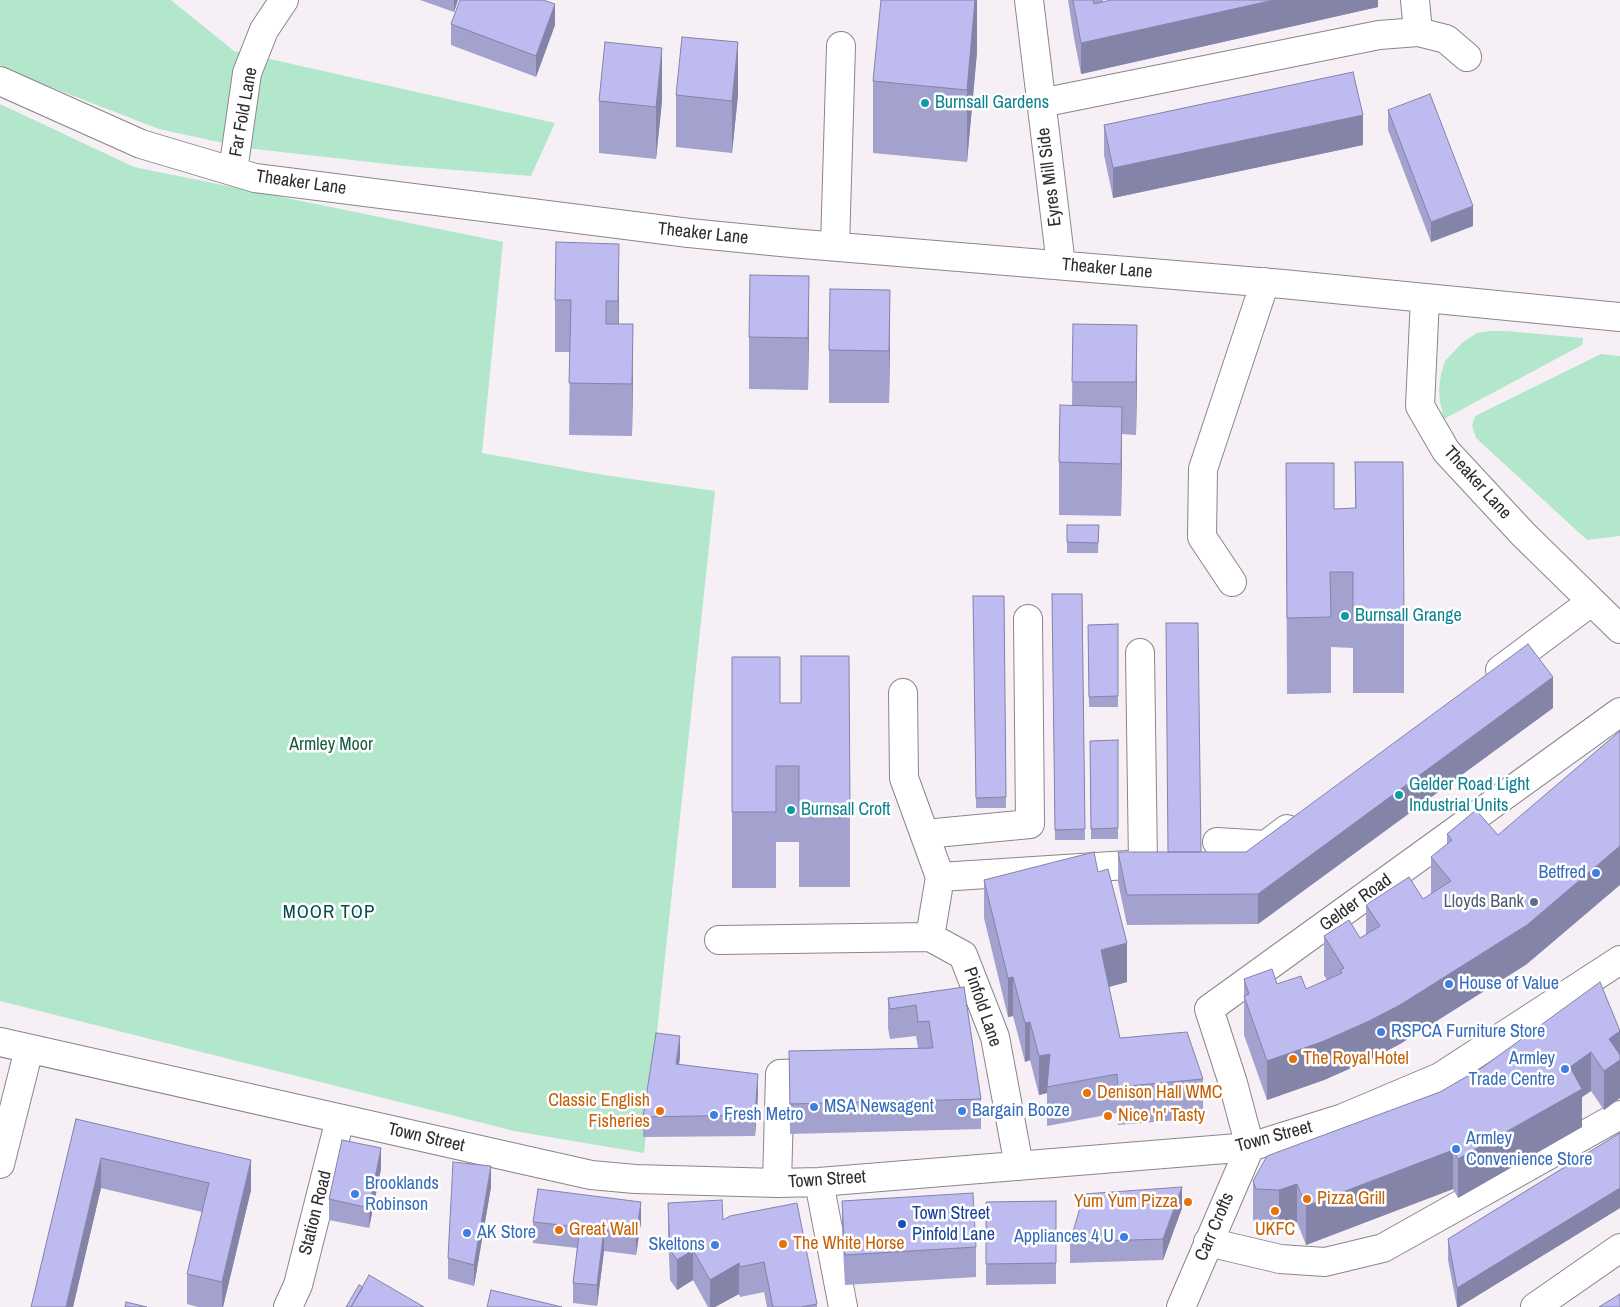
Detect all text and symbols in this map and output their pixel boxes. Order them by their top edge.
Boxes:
street label: Far Fold Lane [226,66,262,158]
place label: Burnsall Gardens [935,92,1049,114]
marker: Burnsall Gardens [919,97,931,109]
street label: Eyres Mill Side [1033,126,1067,228]
street label: Theaker Lane [254,166,348,200]
street label: Theaker Lane [657,218,749,250]
street label: Theaker Lane [1061,254,1153,284]
street label: Theaker Lane [1439,442,1515,524]
place label: Burnsall Grange [1355,605,1462,627]
marker: Burnsall Grange [1339,610,1351,622]
park label: Armley Moor [289,734,373,756]
place label: Gelder Road Light Industrial Units [1409,774,1530,816]
marker: Gelder Road Light Industrial Units [1393,789,1405,801]
place label: Burnsall Croft [801,799,890,821]
marker: Burnsall Croft [785,804,797,816]
place label: Betfred [1538,862,1586,884]
marker: Betfred [1590,867,1602,879]
street label: Gelder Road [1316,870,1396,936]
place label: Lloyds Bank [1444,891,1524,913]
marker: Lloyds Bank [1528,896,1540,908]
district label: MOOR TOP [282,902,376,924]
street label: Pinfold Lane [958,964,1006,1050]
place label: House of Value [1459,973,1559,995]
marker: House of Value [1443,978,1455,990]
place label: RSPCA Furniture Store [1391,1021,1545,1043]
marker: RSPCA Furniture Store [1375,1026,1387,1038]
place label: The Royal Hotel [1303,1048,1409,1070]
place label: Armley Trade Centre [1469,1048,1555,1090]
marker: The Royal Hotel [1287,1053,1299,1065]
marker: Armley Trade Centre [1559,1063,1571,1075]
place label: Denison Hall WMC [1097,1082,1222,1104]
marker: Denison Hall WMC [1081,1087,1093,1099]
place label: Classic English Fisheries [548,1090,650,1132]
place label: MSA Newsagent [824,1096,934,1118]
place label: Bargain Booze [972,1100,1070,1122]
marker: MSA Newsagent [808,1101,820,1113]
place label: Fresh Metro [724,1104,804,1126]
marker: Classic English Fisheries [654,1105,666,1117]
marker: Bargain Booze [956,1105,968,1117]
place label: Nice 'n' Tasty [1118,1105,1205,1127]
marker: Fresh Metro [708,1109,720,1121]
marker: Nice 'n' Tasty [1102,1110,1114,1122]
street label: Town Street [1234,1116,1314,1158]
street label: Town Street [386,1119,466,1157]
place label: Armley Convenience Store [1466,1128,1592,1170]
marker: Armley Convenience Store [1450,1143,1462,1155]
street label: Town Street [787,1167,867,1193]
street label: Station Road [295,1169,337,1257]
place label: Brooklands Robinson [365,1173,439,1216]
marker: Brooklands Robinson [349,1188,361,1200]
place label: Pizza Grill [1317,1188,1385,1210]
street label: Carr Crofts [1191,1190,1239,1264]
place label: Yum Yum Pizza [1074,1191,1178,1213]
marker: Pizza Grill [1301,1193,1313,1205]
marker: Yum Yum Pizza [1182,1196,1194,1208]
place label: Town Street Pinfold Lane [912,1203,995,1246]
marker: UKFC [1269,1205,1281,1217]
marker: Town Street Pinfold Lane [896,1218,908,1230]
place label: Great Wall [569,1219,638,1241]
place label: UKFC [1255,1219,1295,1241]
place label: AK Store [477,1222,536,1244]
marker: Great Wall [553,1224,565,1236]
place label: Appliances 4 U [1014,1226,1114,1248]
marker: AK Store [461,1227,473,1239]
marker: Appliances 4 U [1118,1231,1130,1243]
place label: The White Horse [793,1233,905,1255]
place label: Skeltons [648,1234,705,1256]
marker: The White Horse [777,1238,789,1250]
marker: Skeltons [709,1239,721,1251]

